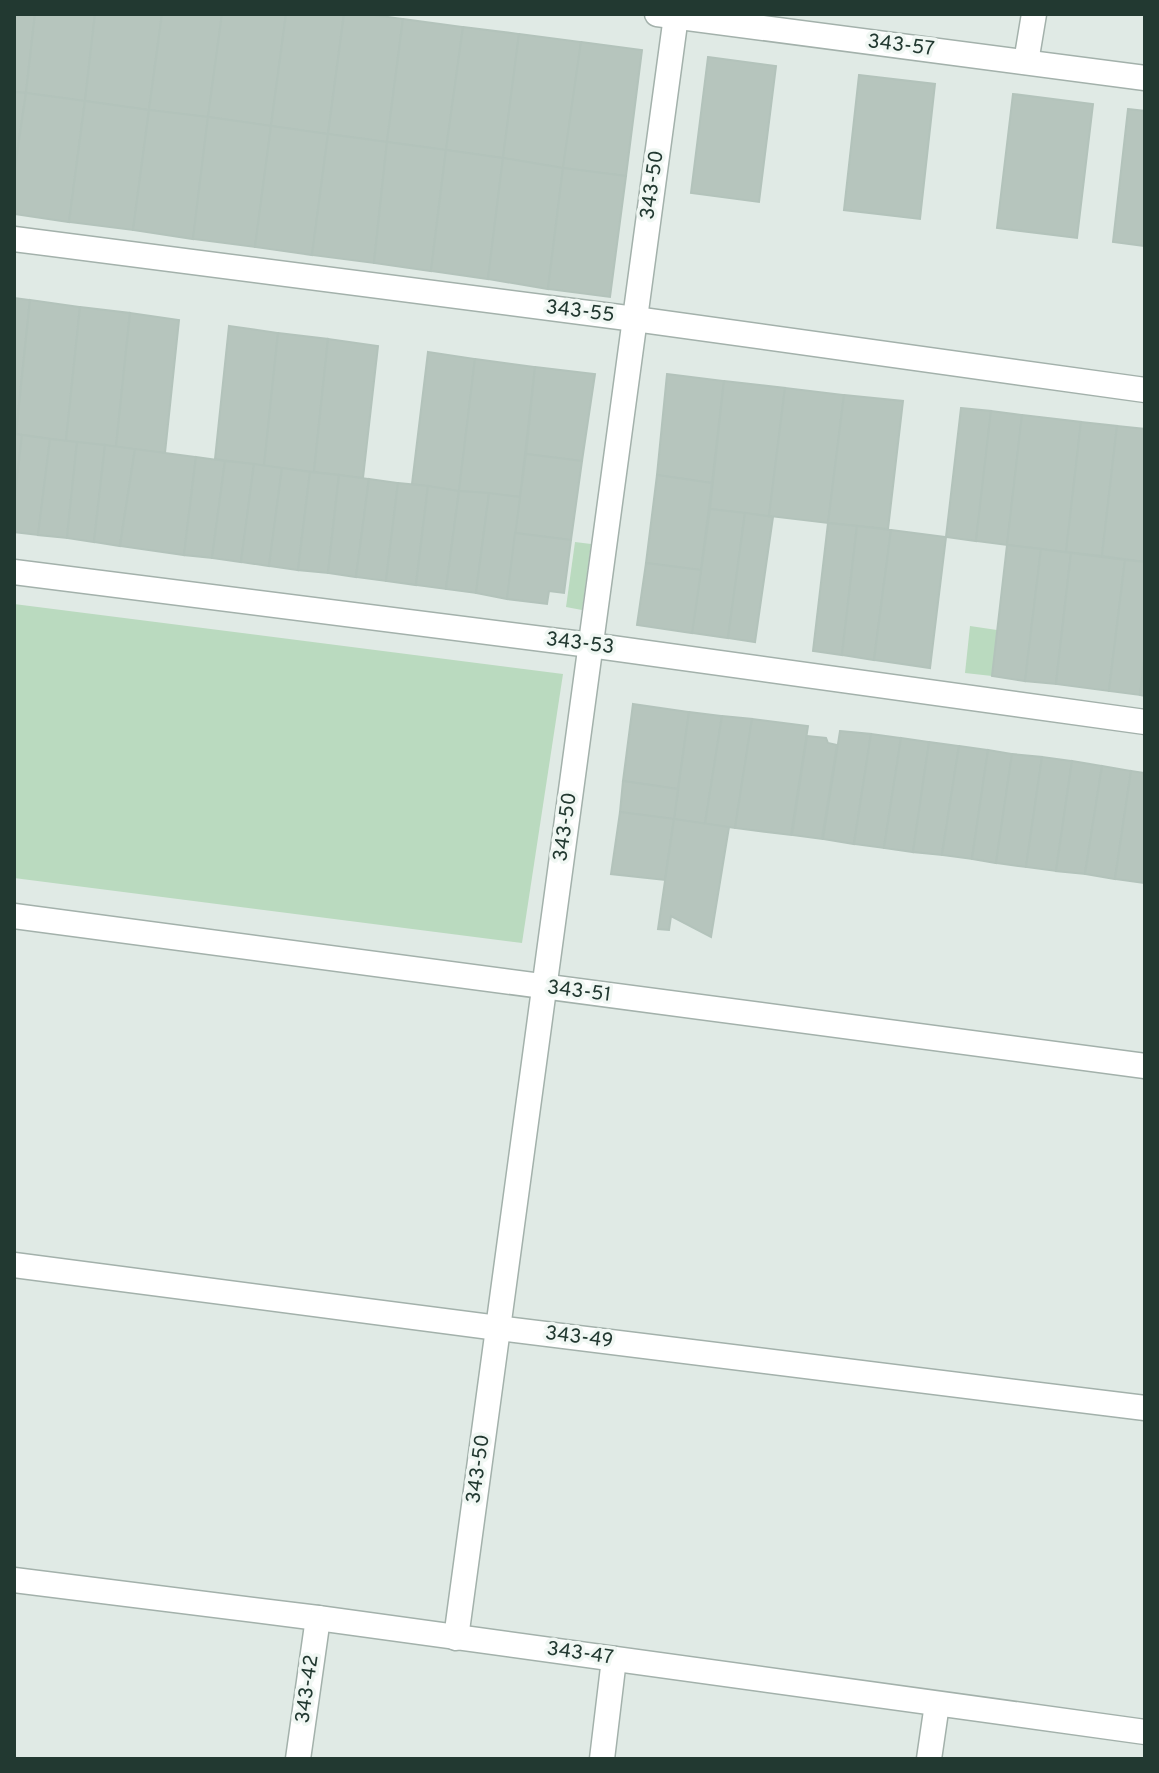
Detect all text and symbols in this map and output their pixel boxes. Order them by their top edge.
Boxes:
street label: 343-57 [866,29,936,63]
street label: 343-50 [635,149,671,221]
street label: 343-55 [544,295,616,329]
street label: 343-53 [544,627,616,661]
street label: 343-50 [548,791,584,863]
street label: 343-51 [546,975,612,1009]
street label: 343-49 [543,1321,615,1355]
street label: 343-50 [461,1433,497,1505]
street label: 343-47 [545,1636,615,1672]
street label: 343-42 [290,1653,326,1725]

